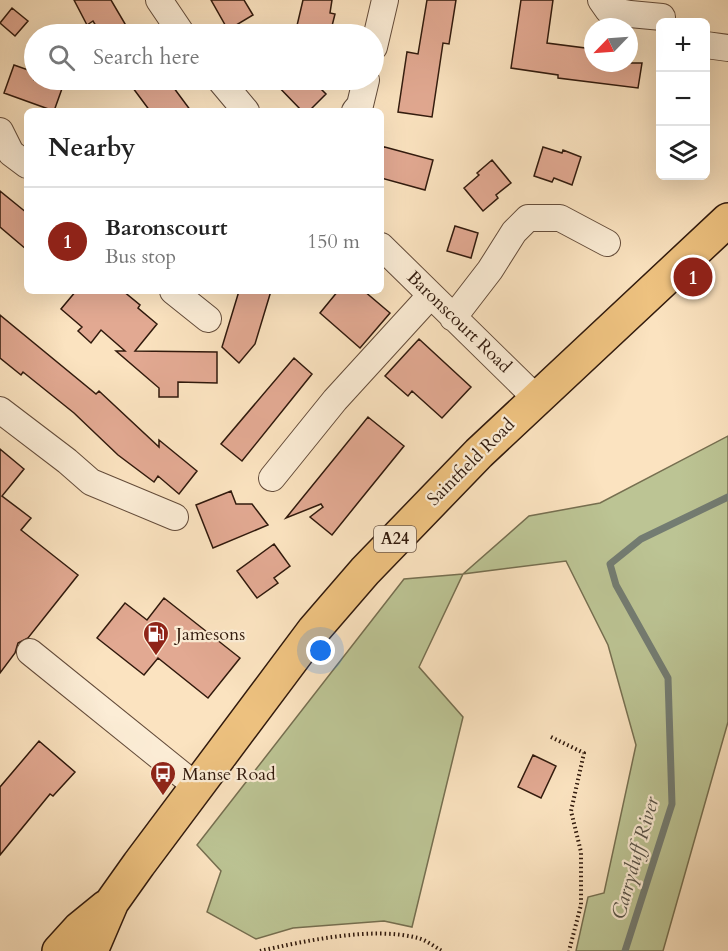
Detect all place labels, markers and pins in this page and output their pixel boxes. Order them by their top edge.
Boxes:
pin: 1 [674,254,712,300]
fuel station icon: Jamesons [141,619,171,657]
place label: Jamesons [173,622,245,647]
bus stop icon: Manse Road [148,759,178,797]
place label: Manse Road [182,762,276,787]

